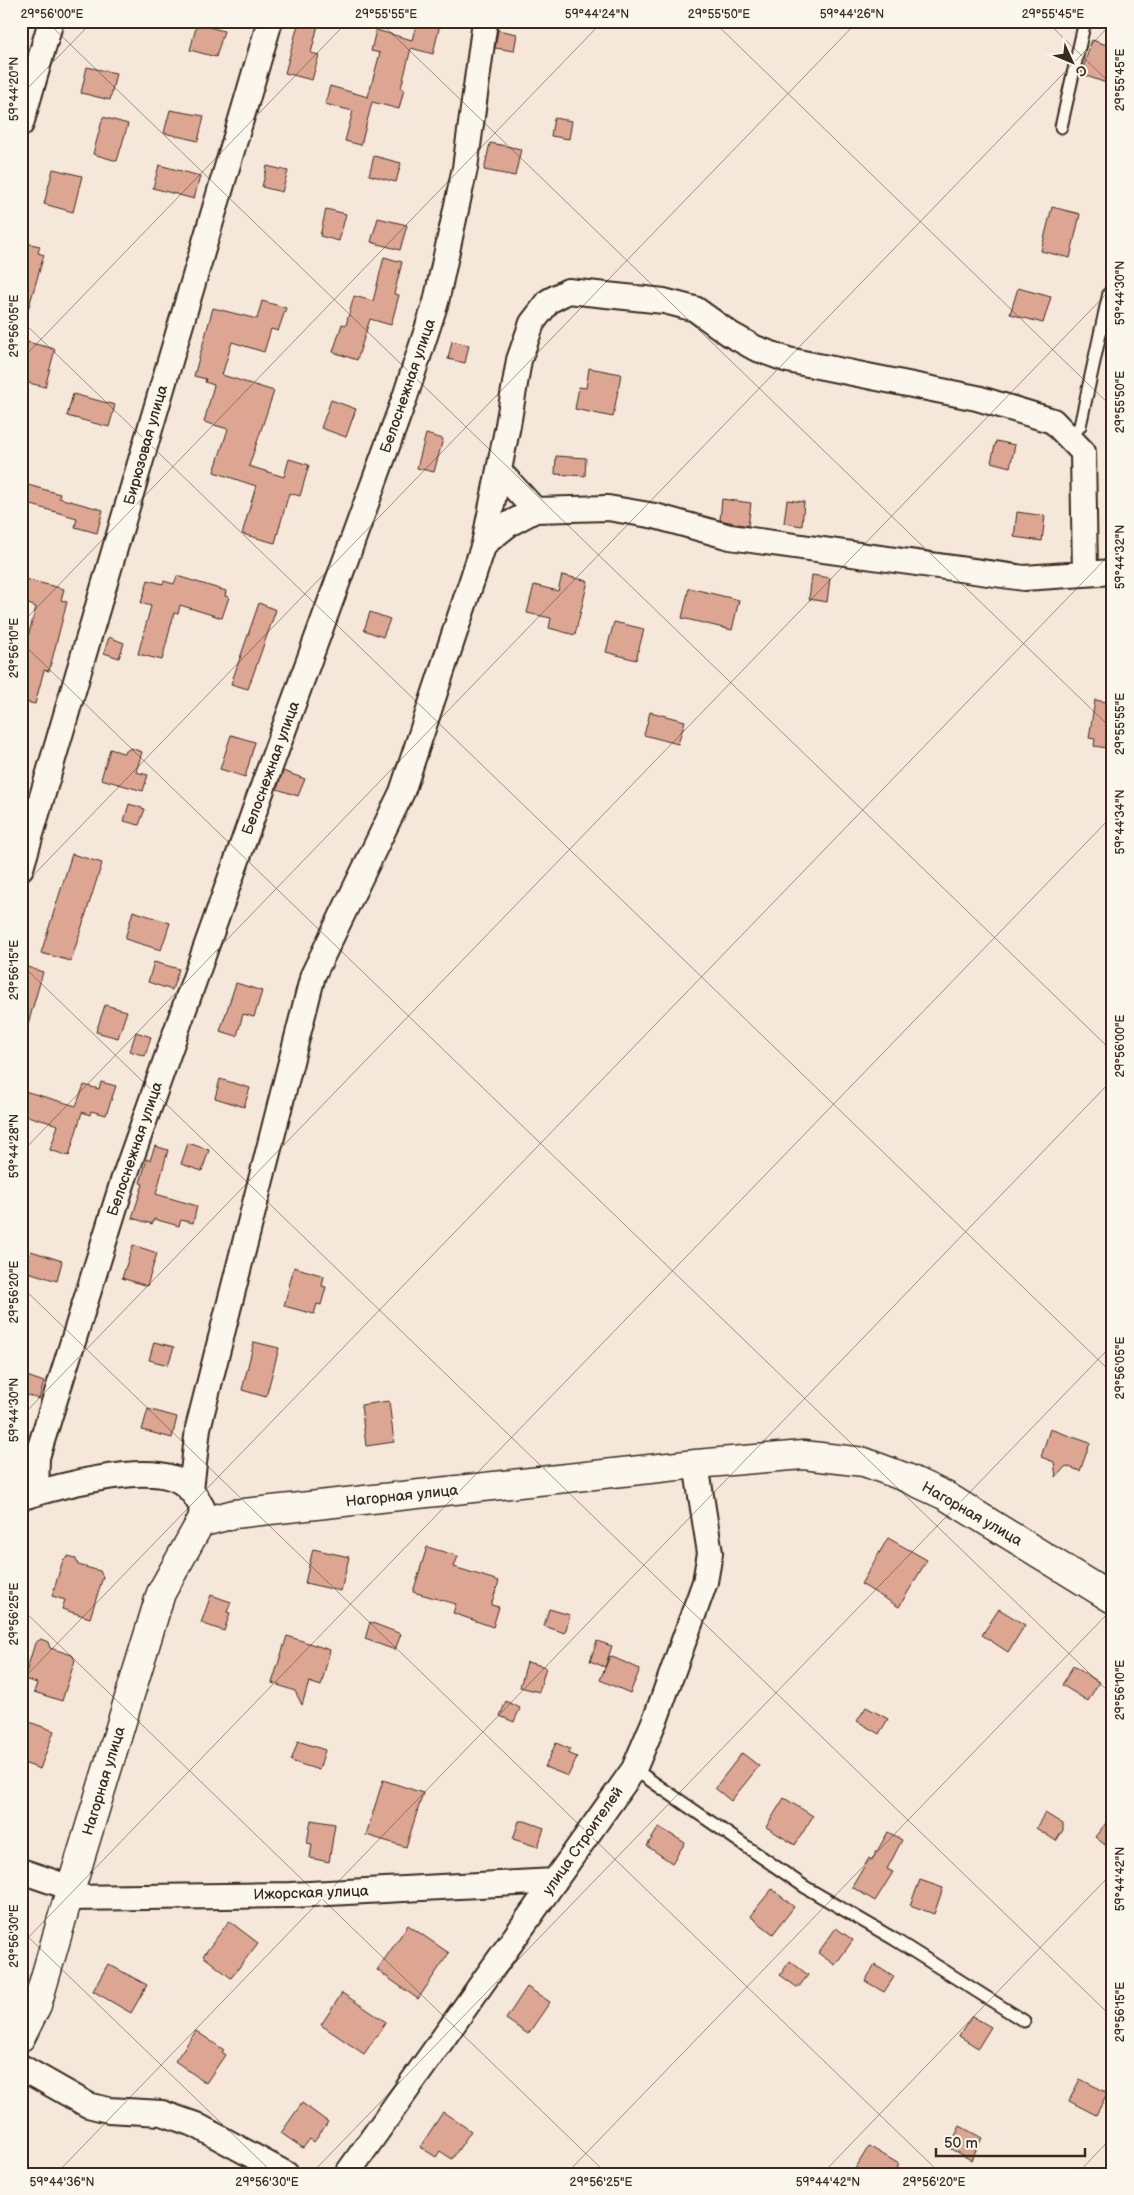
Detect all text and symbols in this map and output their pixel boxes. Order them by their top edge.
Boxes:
text: 29°56'00"E [21,7,84,22]
text: 29°55'55"E [355,7,417,22]
text: 59°44'24"N [565,7,629,22]
text: 29°55'50"E [688,7,750,22]
text: 59°44'26"N [820,7,884,22]
text: 29°55'45"E [1022,7,1084,22]
north arrow [1046,38,1096,88]
text: 29°55'45"E [1113,49,1128,111]
text: 59°44'20"N [7,57,22,121]
text: С [1071,61,1090,80]
text: 59°44'30"N [1113,261,1128,325]
text: 29°56'05"E [7,295,22,357]
street label: Белоснежная улица [376,316,440,456]
text: 29°55'50"E [1113,371,1128,433]
street label: Бирюзовая улица [120,383,172,507]
text: 59°44'32"N [1113,525,1128,589]
text: 29°56'10"E [7,618,22,678]
text: 29°55'55"E [1113,693,1128,755]
street label: Белоснежная улица [238,698,304,837]
text: 59°44'34"N [1113,790,1128,854]
text: 29°56'15"E [7,940,22,1000]
text: 29°56'00"E [1113,1014,1128,1077]
street label: Белоснежная улица [103,1079,167,1219]
text: 59°44'28"N [7,1114,22,1178]
text: 29°56'20"E [7,1260,22,1323]
text: 29°56'05"E [1113,1337,1128,1399]
text: 59°44'30"N [7,1378,22,1442]
street label: Нагорная улица [918,1478,1026,1551]
street label: Нагорная улица [345,1481,459,1511]
text: 29°56'25"E [7,1583,22,1645]
text: 29°56'10"E [1113,1660,1128,1720]
street label: Нагорная улица [78,1724,130,1838]
street label: улица Строителей [538,1783,628,1899]
text: 59°44'42"N [1113,1847,1128,1911]
street label: Ижорская улица [253,1881,369,1905]
text: 29°56'30"E [7,1904,22,1968]
text: 29°56'15"E [1113,1982,1128,2042]
scale bar [936,2125,1085,2157]
text: 50 m [944,2134,978,2153]
text: 59°44'36"N [30,2175,94,2190]
text: 29°56'30"E [235,2175,299,2190]
text: 29°56'25"E [570,2175,632,2190]
text: 59°44'42"N [796,2175,860,2190]
text: 29°56'20"E [903,2175,966,2190]

